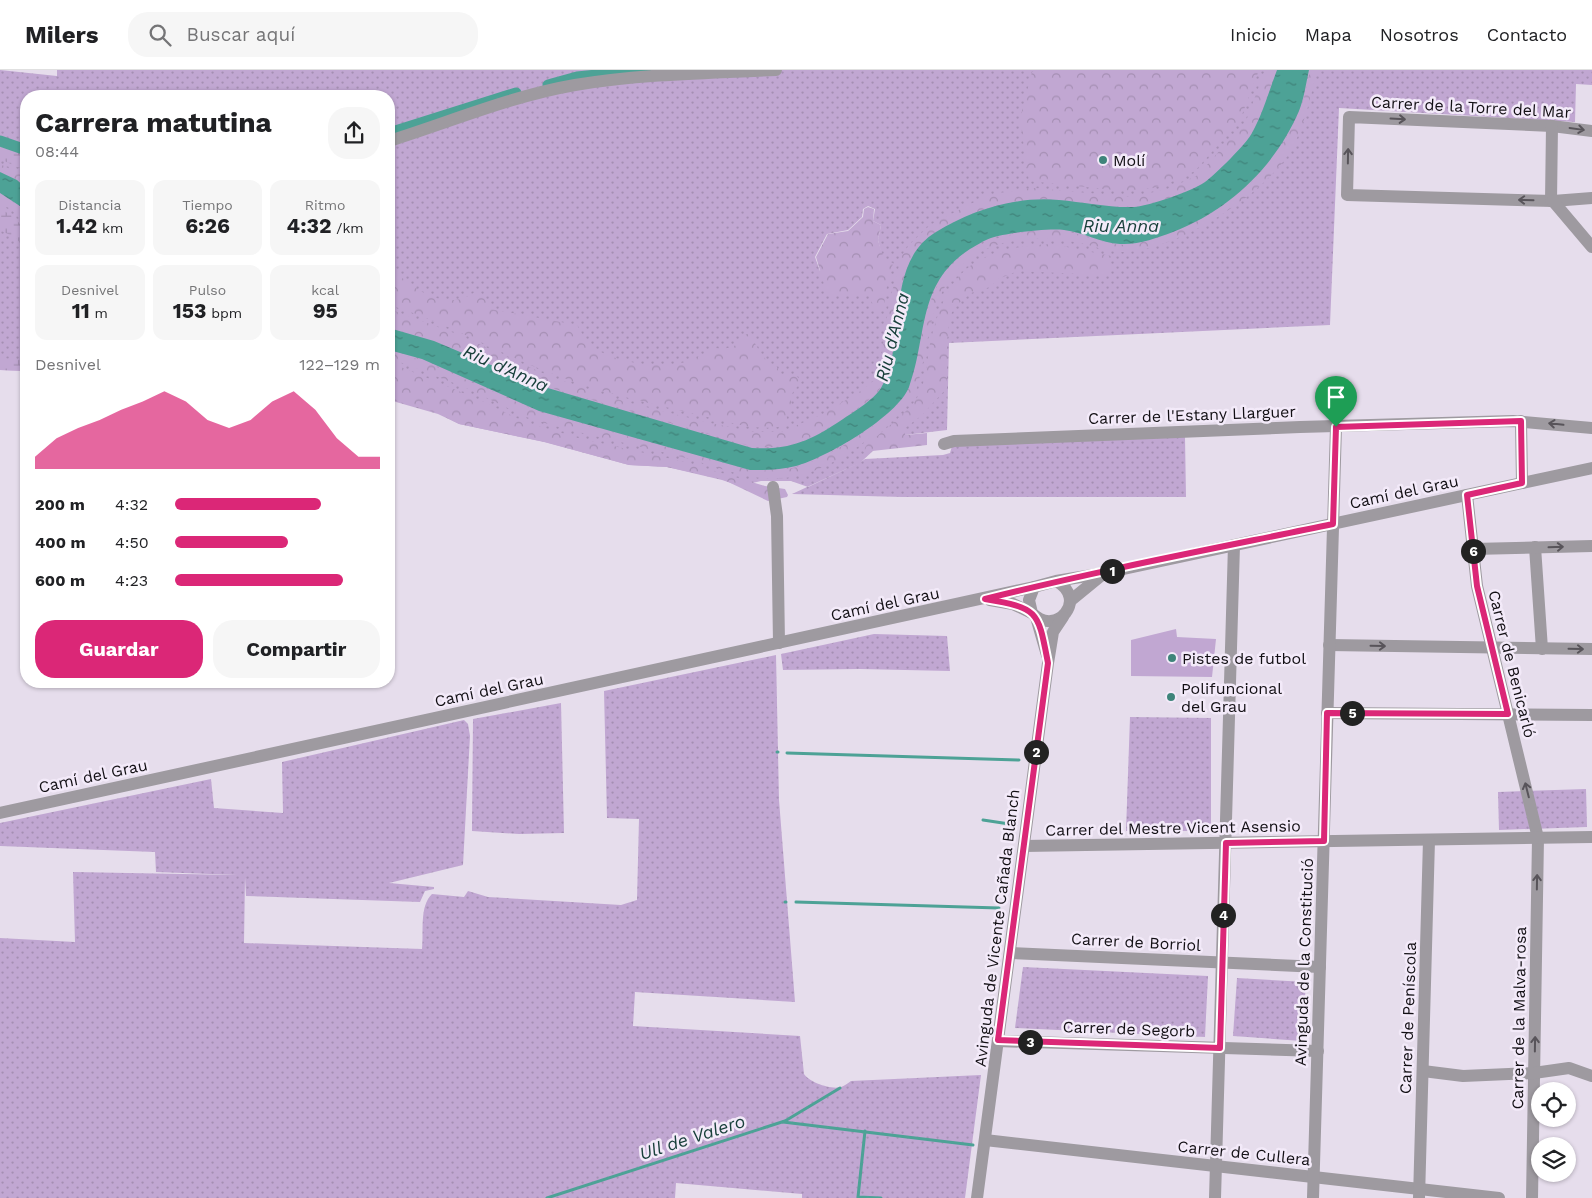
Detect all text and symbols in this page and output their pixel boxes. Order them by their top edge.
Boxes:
search box [128,12,478,57]
text: Milers [25,21,98,49]
icon: search [146,21,174,49]
text: Buscar aquí [186,23,295,46]
text: Inicio [1230,24,1277,45]
text: Mapa [1305,24,1352,45]
text: Nosotros [1380,24,1459,45]
text: Contacto [1487,24,1567,45]
street label: Carrer de la Torre del Mar [1371,92,1572,122]
text: Carrera matutina [35,106,272,139]
button: share [328,107,380,159]
one-way arrow [1389,115,1405,124]
one-way arrow [1569,125,1585,135]
text: 08:44 [35,142,79,161]
one-way arrow [1343,148,1353,164]
place label: Molí [1113,151,1145,170]
marker: Molí [1097,154,1109,166]
one-way arrow [1518,195,1534,205]
text: Distancia [58,197,121,213]
text: Tiempo [182,197,233,213]
text: Ritmo [305,197,345,213]
text: 1.42 [56,213,97,238]
text: 6:26 [185,213,230,238]
text: 4:32 [287,213,332,238]
water label: Riu Anna [1083,215,1159,236]
text: km [97,220,123,236]
text: /km [332,220,364,236]
text: Desnivel [61,282,119,298]
text: Pulso [189,282,226,298]
text: kcal [311,282,339,298]
water label: Riu d'Anna [871,291,913,383]
text: 11 [72,298,90,323]
text: 153 [173,298,207,323]
text: 95 [313,298,338,323]
text: m [90,305,108,321]
text: bpm [207,305,242,321]
water label: Riu d'Anna [460,340,552,396]
text: Desnivel [35,355,101,374]
text: 122–129 m [299,355,380,374]
pin [1315,376,1357,427]
icon: arrive [1322,383,1350,411]
street label: Carrer de l'Estany Llarguer [1088,402,1297,428]
one-way arrow [1549,419,1565,429]
street label: Camí del Grau [1348,471,1460,513]
text: 200 m [35,495,85,514]
text: 4:32 [115,495,148,514]
text: 400 m [35,533,86,552]
text: 4:50 [115,533,149,552]
pin: 6 [1460,538,1486,564]
one-way arrow [1548,542,1564,551]
text: 6 [1469,543,1478,559]
pin: 1 [1100,558,1124,584]
text: 1 [1109,563,1116,579]
text: 600 m [35,571,85,590]
text: 4:23 [115,571,148,590]
street label: Camí del Grau [829,583,941,625]
street label: Carrer de Benicarló [1484,588,1540,740]
button: Guardar [35,620,203,678]
button: Compartir [213,620,380,678]
one-way arrow [1370,641,1386,650]
one-way arrow [1567,644,1583,654]
place label: Pistes de futbol [1182,649,1306,668]
marker: Pistes de futbol [1166,652,1178,664]
street label: Camí del Grau [433,669,545,711]
place label: Polifuncional del Grau [1181,679,1282,716]
marker: Polifuncional del Grau [1165,691,1177,703]
pin: 5 [1340,700,1364,726]
text: 5 [1348,705,1357,721]
pin: 2 [1024,740,1048,764]
text: 2 [1032,744,1041,760]
street label: Camí del Grau [37,755,149,797]
one-way arrow [1522,783,1531,799]
street label: Avinguda de Vicente Cañada Blanch [971,788,1023,1068]
street label: Carrer del Mestre Vicent Asensio [1045,816,1301,840]
street label: Avinguda de la Constitució [1291,858,1317,1066]
one-way arrow [1533,874,1542,890]
pin: 4 [1210,902,1236,928]
text: 4 [1219,907,1228,923]
street label: Carrer de la Malva-rosa [1508,926,1530,1110]
street label: Carrer de Borriol [1070,929,1202,955]
street label: Carrer de Peníscola [1396,942,1420,1094]
street label: Carrer de Segorb [1062,1017,1196,1041]
pin: 3 [1018,1030,1042,1054]
text: 3 [1026,1034,1035,1050]
one-way arrow [1530,1037,1540,1053]
map controls [1531,1082,1576,1182]
button: locate [1531,1082,1576,1127]
water label: Ull de Valero [636,1110,748,1164]
street label: Carrer de Cullera [1177,1137,1311,1169]
button: layers [1531,1137,1576,1182]

